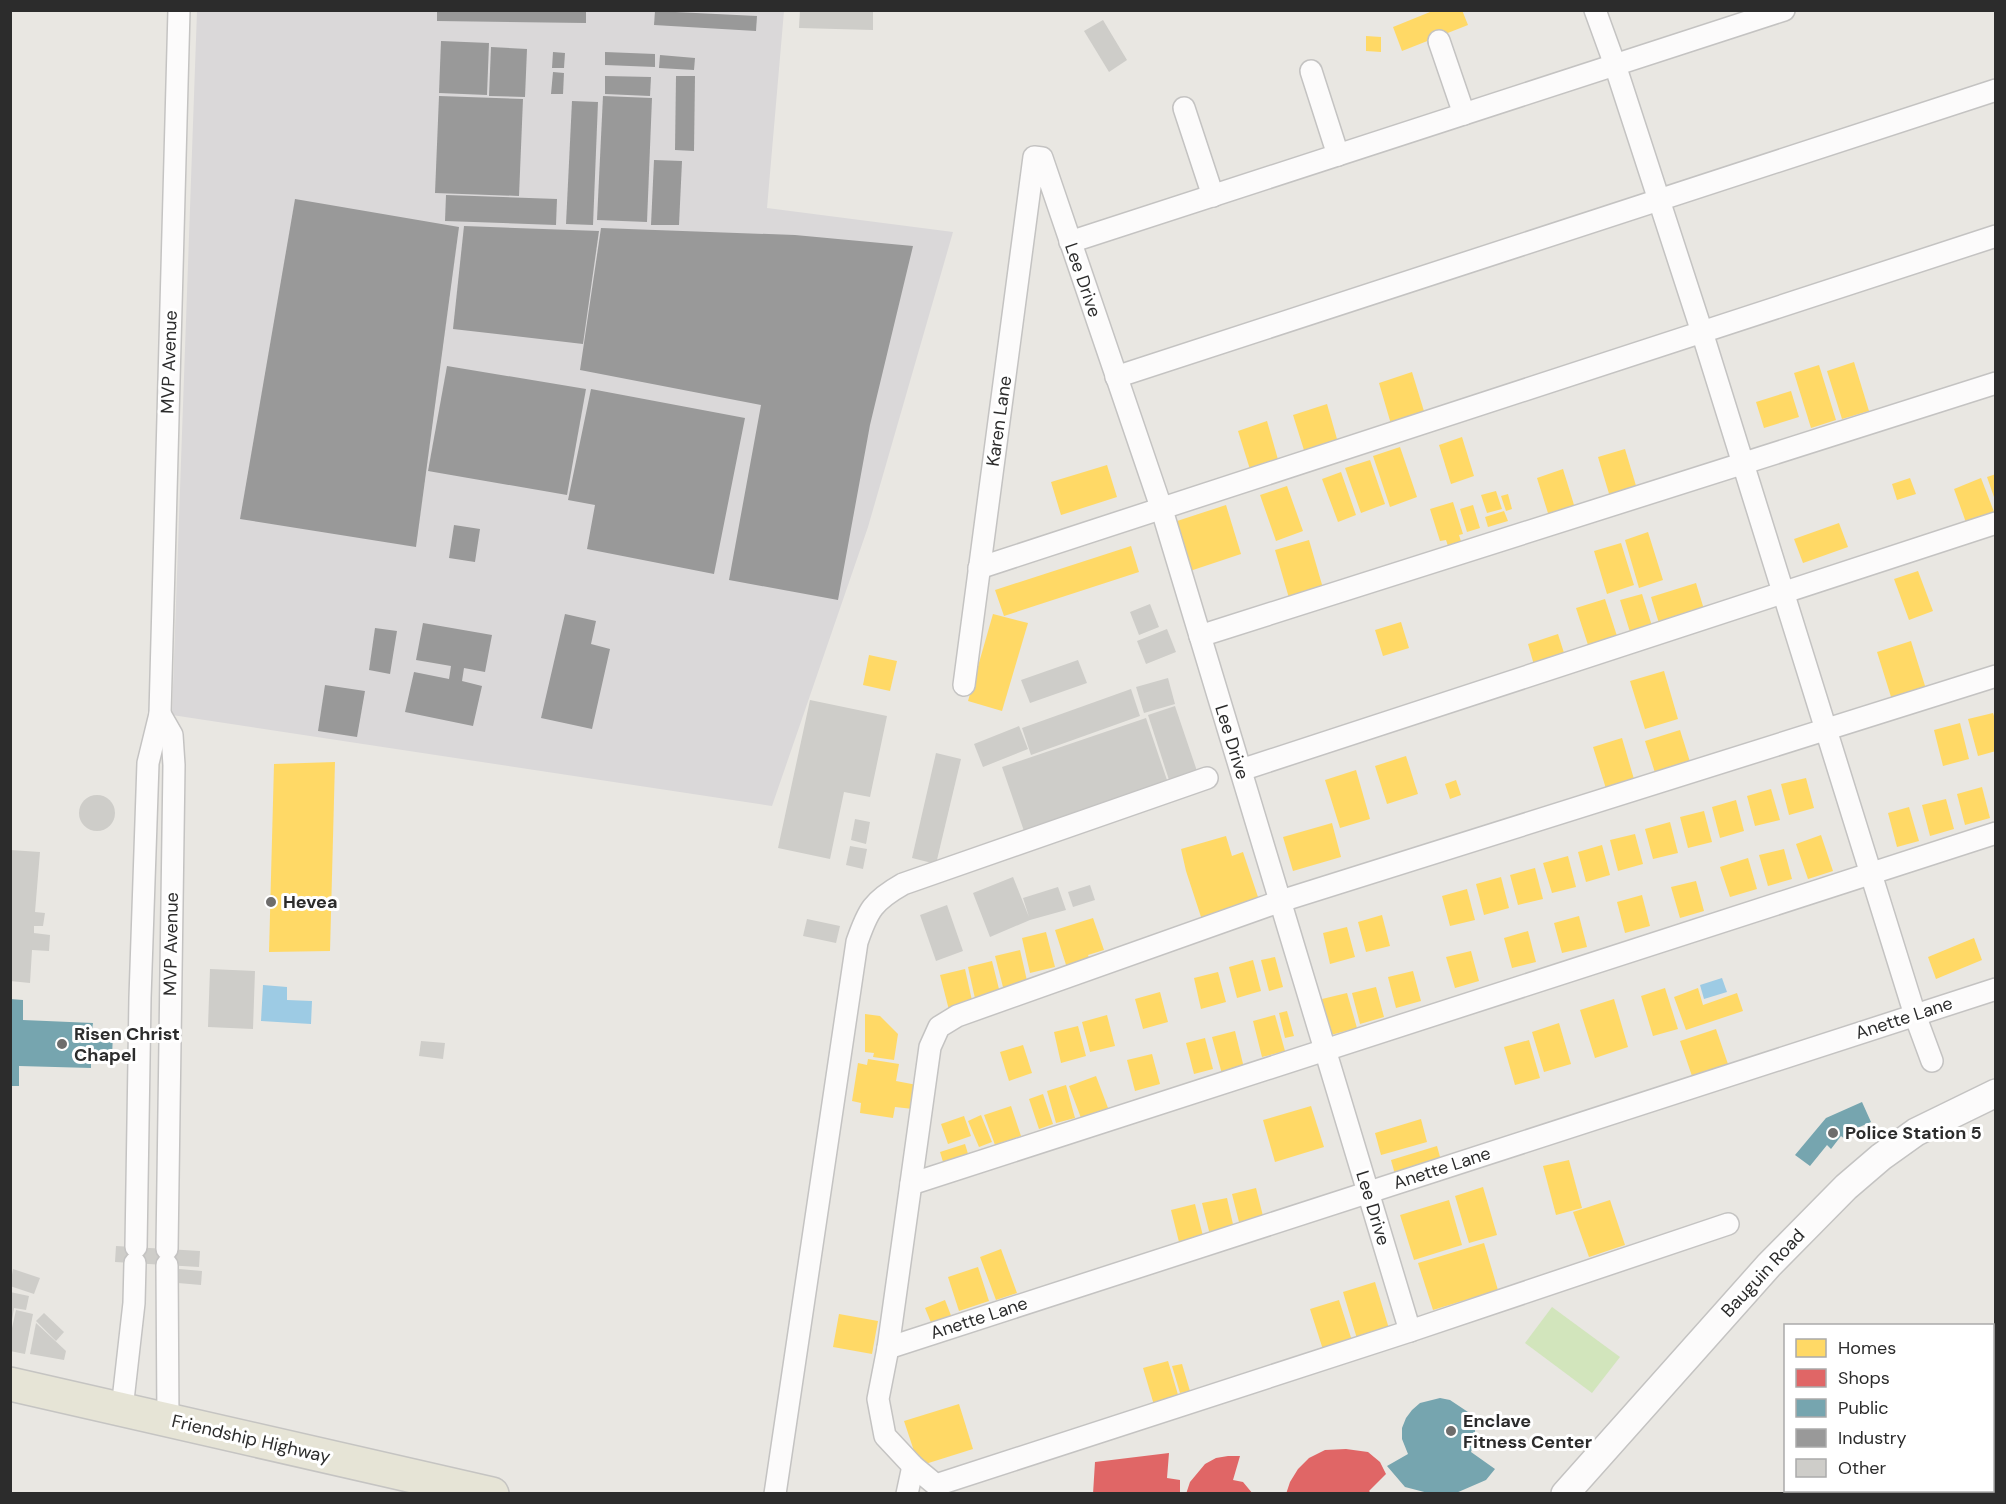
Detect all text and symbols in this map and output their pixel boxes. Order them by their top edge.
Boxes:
street label: Lee Drive [1059,240,1107,320]
street label: MVP Avenue [155,310,183,414]
street label: Karen Lane [981,374,1017,468]
street label: Lee Drive [1209,702,1255,782]
place label: Hevea [283,890,337,914]
street label: MVP Avenue [158,892,184,996]
marker: Hevea [264,895,278,909]
street label: Anette Lane [1852,991,1956,1045]
place label: Risen Christ Chapel [74,1022,180,1067]
marker: Risen Christ Chapel [55,1037,69,1051]
place label: Police Station 5 [1845,1121,1982,1145]
marker: Police Station 5 [1826,1126,1840,1140]
street label: Anette Lane [1390,1141,1494,1195]
street label: Lee Drive [1350,1168,1396,1248]
street label: Bauguin Road [1716,1224,1810,1322]
street label: Anette Lane [927,1291,1031,1345]
legend [1784,1324,1994,1492]
text: Homes [1838,1336,1896,1360]
text: Shops [1838,1366,1890,1390]
text: Public [1838,1396,1889,1420]
street label: Friendship Highway [169,1409,333,1469]
place label: Enclave Fitness Center [1463,1409,1592,1454]
marker: Enclave Fitness Center [1444,1424,1458,1438]
text: Industry [1838,1426,1907,1450]
text: Other [1838,1456,1887,1480]

